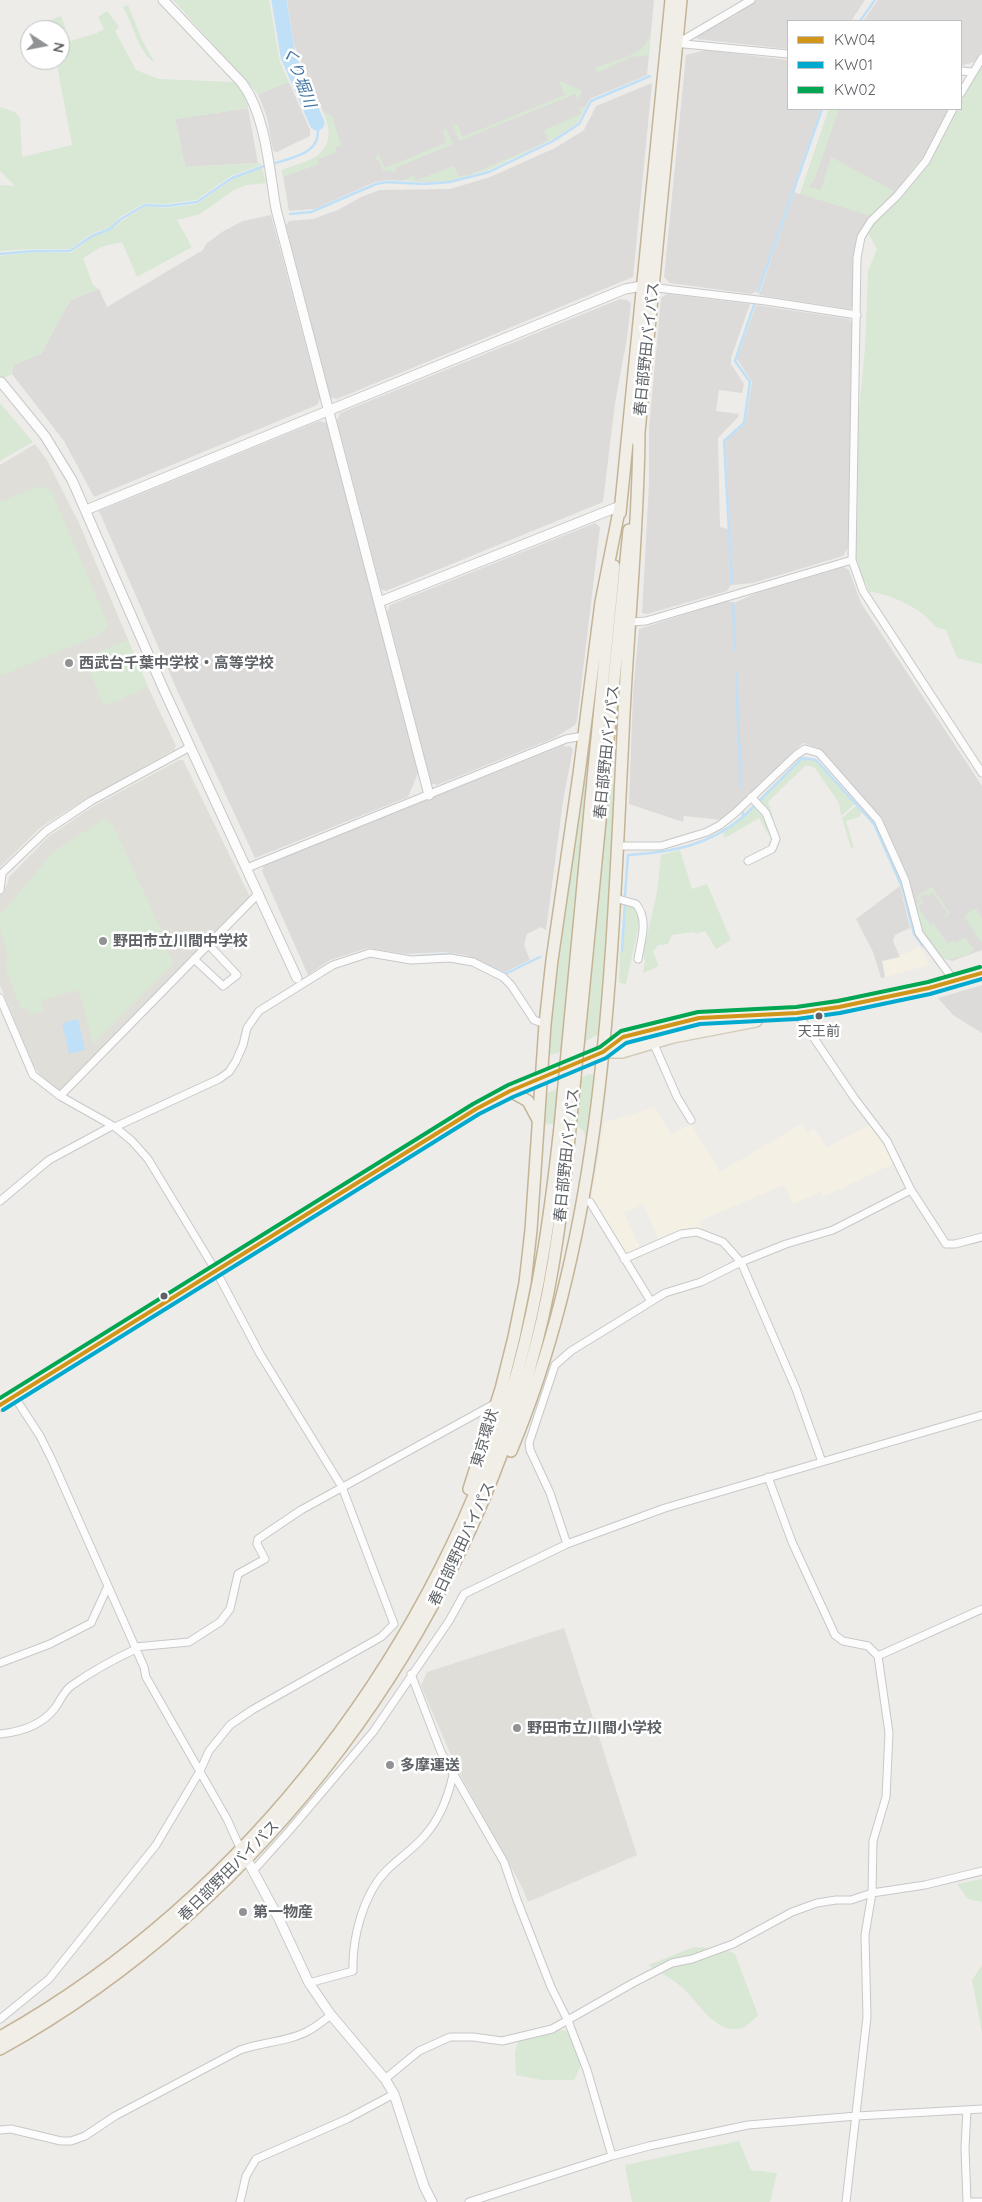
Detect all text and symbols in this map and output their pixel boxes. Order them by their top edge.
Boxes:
north arrow [20,20,70,70]
legend [787,20,962,110]
text: KW04 [834,30,875,49]
text: N [49,41,69,54]
water label: くり堀川 [279,44,319,110]
text: KW01 [834,55,873,74]
text: KW02 [834,80,876,99]
street label: 春日部野田バイパス [631,281,663,417]
place label: 西武台千葉中学校・高等学校 [79,654,274,672]
marker: 西武台千葉中学校・高等学校 [63,657,75,669]
street label: 春日部野田バイパス [591,684,623,820]
place label: 野田市立川間中学校 [113,932,248,950]
marker: 野田市立川間中学校 [97,935,109,947]
marker: 天王前 [814,1011,824,1021]
place label: 天王前 [798,1024,840,1040]
street label: 春日部野田バイパス [551,1087,583,1223]
unlabelled marker [159,1291,169,1301]
street label: 東京環状 [468,1407,502,1469]
street label: 春日部野田バイパス [425,1479,499,1609]
place label: 野田市立川間小学校 [527,1719,662,1737]
marker: 野田市立川間小学校 [511,1722,523,1734]
place label: 多摩運送 [400,1756,460,1774]
marker: 多摩運送 [384,1759,396,1771]
street label: 春日部野田バイパス [175,1817,283,1925]
place label: 第一物産 [253,1903,313,1921]
marker: 第一物産 [237,1906,249,1918]

